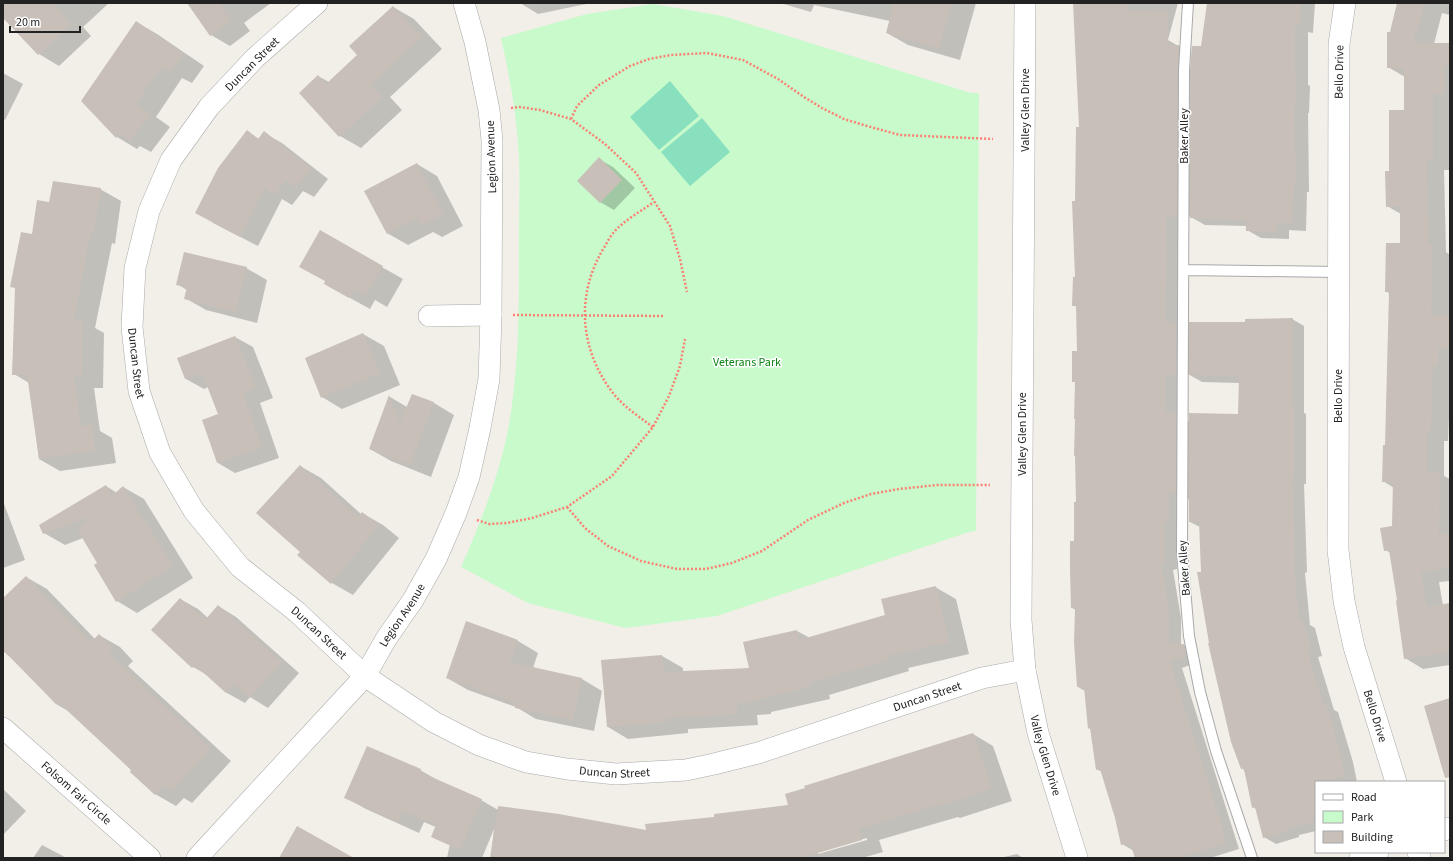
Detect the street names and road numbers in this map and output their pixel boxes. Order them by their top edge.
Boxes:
street label: Duncan Street [221,33,283,95]
street label: Bello Drive [1331,45,1348,99]
street label: Valley Glen Drive [1017,68,1034,152]
street label: Baker Alley [1176,108,1193,164]
street label: Legion Avenue [482,120,501,194]
street label: Duncan Street [123,327,149,401]
street label: Bello Drive [1330,369,1347,423]
street label: Valley Glen Drive [1014,392,1031,476]
street label: Baker Alley [1174,539,1195,596]
street label: Legion Avenue [375,580,430,650]
street label: Duncan Street [287,602,350,664]
street label: Duncan Street [891,677,964,716]
street label: Bello Drive [1359,688,1391,744]
street label: Valley Glen Drive [1025,713,1065,798]
street label: Folsom Fair Circle [37,758,115,829]
street label: Duncan Street [578,762,651,783]

